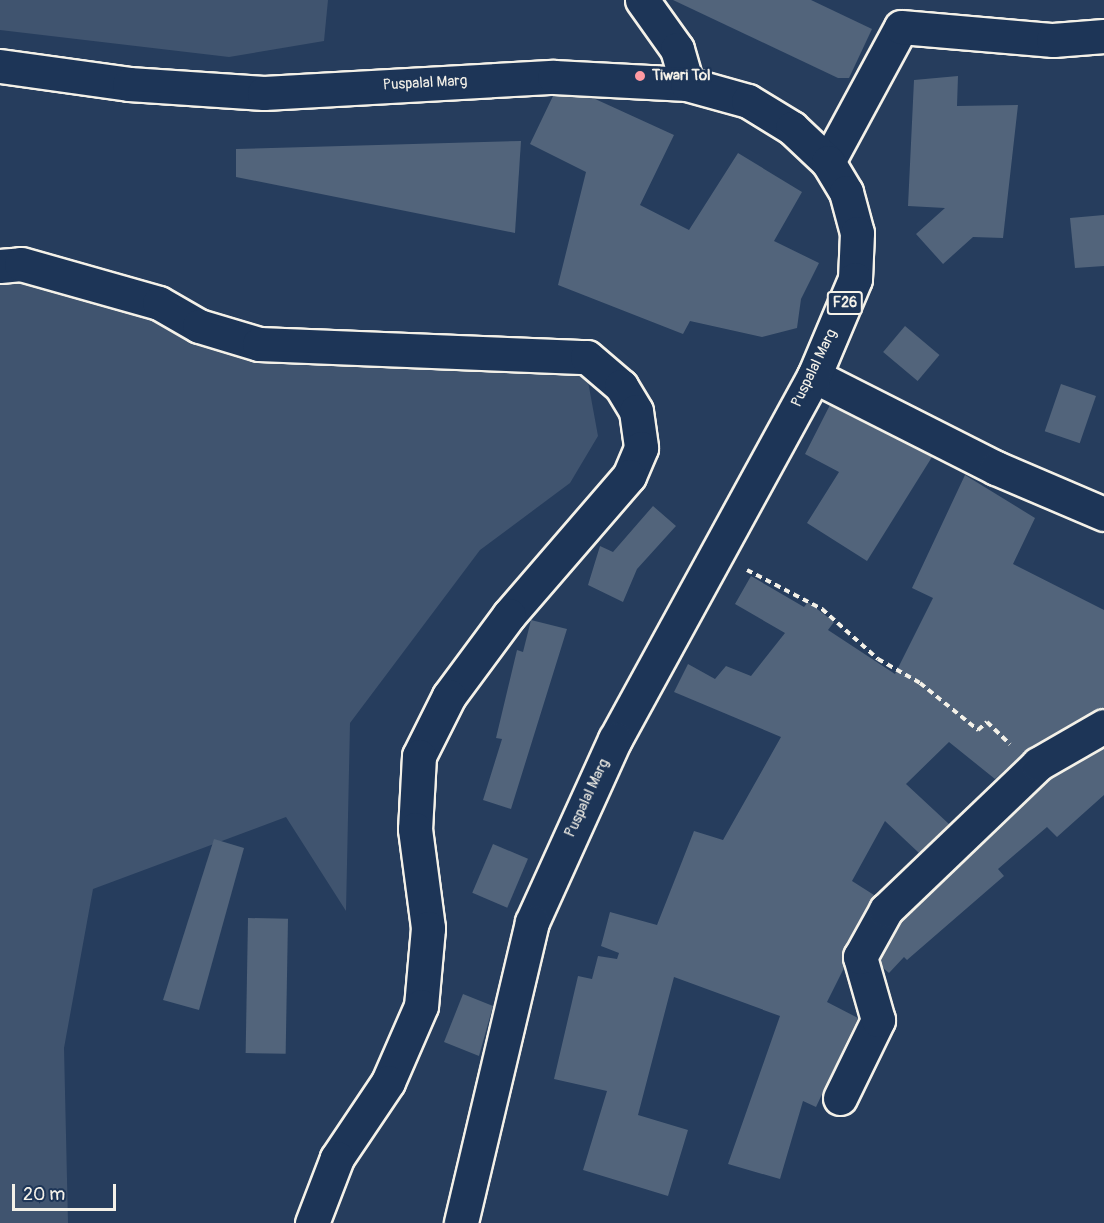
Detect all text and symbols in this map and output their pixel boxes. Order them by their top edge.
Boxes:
place label: Tiwari Tol [652,67,711,85]
marker: Tiwari Tol [633,69,647,83]
street label: Puspalal Marg [382,72,468,94]
road number: F26 [826,292,864,314]
street label: Puspalal Marg [787,326,841,410]
street label: Puspalal Marg [561,756,613,840]
scale bar [15,1172,118,1210]
text: 20 m [23,1183,65,1206]

